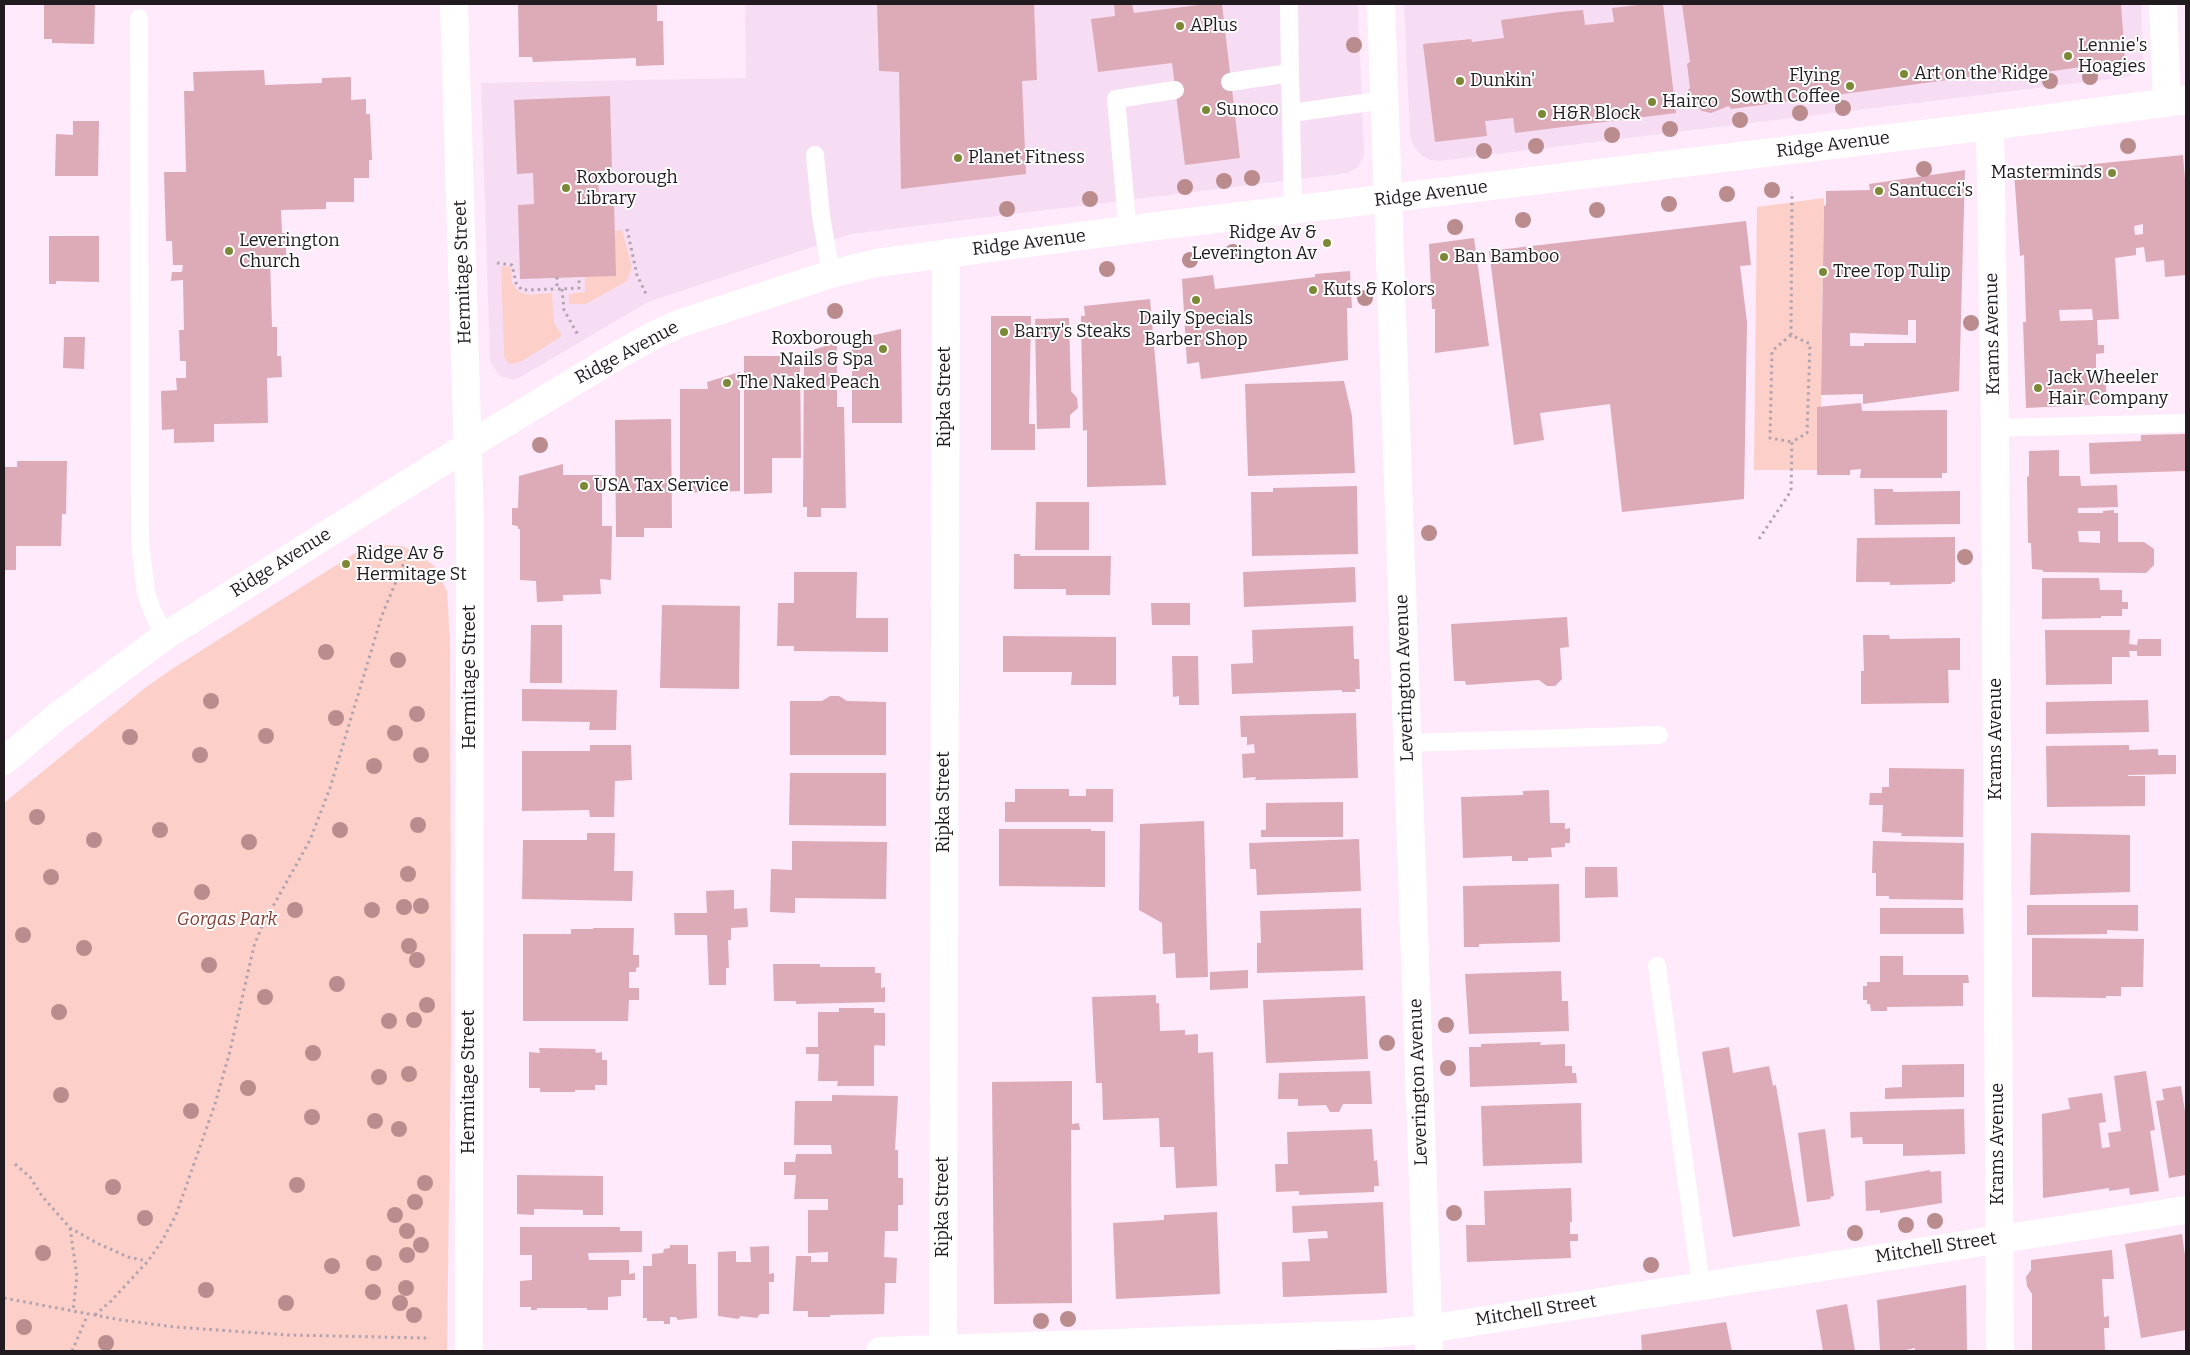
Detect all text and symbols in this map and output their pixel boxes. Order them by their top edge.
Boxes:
place label: APlus [1190,15,1238,37]
marker: APlus [1174,20,1186,32]
place label: Lennie's Hoagies [2078,35,2147,78]
marker: Lennie's Hoagies [2062,50,2074,62]
place label: Art on the Ridge [1914,63,2048,85]
place label: Flying Sowth Coffee [1731,65,1840,108]
marker: Art on the Ridge [1898,68,1910,80]
place label: Dunkin' [1470,70,1535,92]
marker: Dunkin' [1454,75,1466,87]
marker: Flying Sowth Coffee [1844,80,1856,92]
place label: Hairco [1662,91,1718,113]
marker: Hairco [1646,96,1658,108]
place label: Sunoco [1216,99,1279,121]
place label: H&R Block [1552,103,1640,125]
marker: Sunoco [1200,104,1212,116]
marker: H&R Block [1536,108,1548,120]
street label: Ridge Avenue [1775,127,1891,163]
place label: Planet Fitness [968,147,1085,169]
marker: Planet Fitness [952,152,964,164]
place label: Masterminds [1991,162,2102,184]
place label: Roxborough Library [576,167,678,210]
marker: Masterminds [2106,167,2118,179]
street label: Ridge Avenue [1373,176,1489,212]
place label: Santucci's [1889,180,1973,202]
marker: Roxborough Library [560,182,572,194]
marker: Santucci's [1873,185,1885,197]
street label: Hermitage Street [450,199,476,345]
place label: Ridge Av & Leverington Av [1191,222,1317,264]
street label: Ridge Avenue [971,225,1087,261]
place label: Leverington Church [239,230,340,272]
marker: Ridge Av & Leverington Av [1321,237,1333,249]
marker: Leverington Church [223,245,235,257]
place label: Ban Bamboo [1454,246,1559,268]
marker: Ban Bamboo [1438,251,1450,263]
place label: Tree Top Tulip [1833,261,1951,283]
marker: Tree Top Tulip [1817,266,1829,278]
street label: Krams Avenue [1981,273,2005,395]
place label: Kuts & Kolors [1323,279,1435,301]
marker: Kuts & Kolors [1307,284,1319,296]
marker: Daily Specials Barber Shop [1190,294,1202,306]
place label: Daily Specials Barber Shop [1139,308,1253,350]
street label: Ridge Avenue [572,317,682,389]
place label: Barry's Steaks [1014,321,1131,343]
marker: Barry's Steaks [998,326,1010,338]
place label: Roxborough Nails & Spa [771,328,873,370]
marker: Roxborough Nails & Spa [877,343,889,355]
street label: Ripka Street [934,346,956,448]
place label: Jack Wheeler Hair Company [2048,367,2168,409]
place label: The Naked Peach [737,372,880,394]
marker: The Naked Peach [721,377,733,389]
marker: Jack Wheeler Hair Company [2032,382,2044,394]
place label: USA Tax Service [594,475,729,497]
marker: USA Tax Service [578,480,590,492]
street label: Ridge Avenue [227,524,335,602]
place label: Ridge Av & Hermitage St [356,543,467,586]
marker: Ridge Av & Hermitage St [340,558,352,570]
street label: Leverington Avenue [1391,594,1419,762]
street label: Hermitage Street [459,605,481,749]
street label: Krams Avenue [1985,678,2007,800]
street label: Ripka Street [933,751,955,853]
park label: Gorgas Park [177,909,277,931]
street label: Leverington Avenue [1405,998,1433,1166]
street label: Hermitage Street [458,1010,480,1154]
street label: Krams Avenue [1987,1083,2009,1205]
street label: Ripka Street [932,1156,954,1258]
street label: Mitchell Street [1874,1228,1998,1268]
street label: Mitchell Street [1474,1291,1598,1331]

